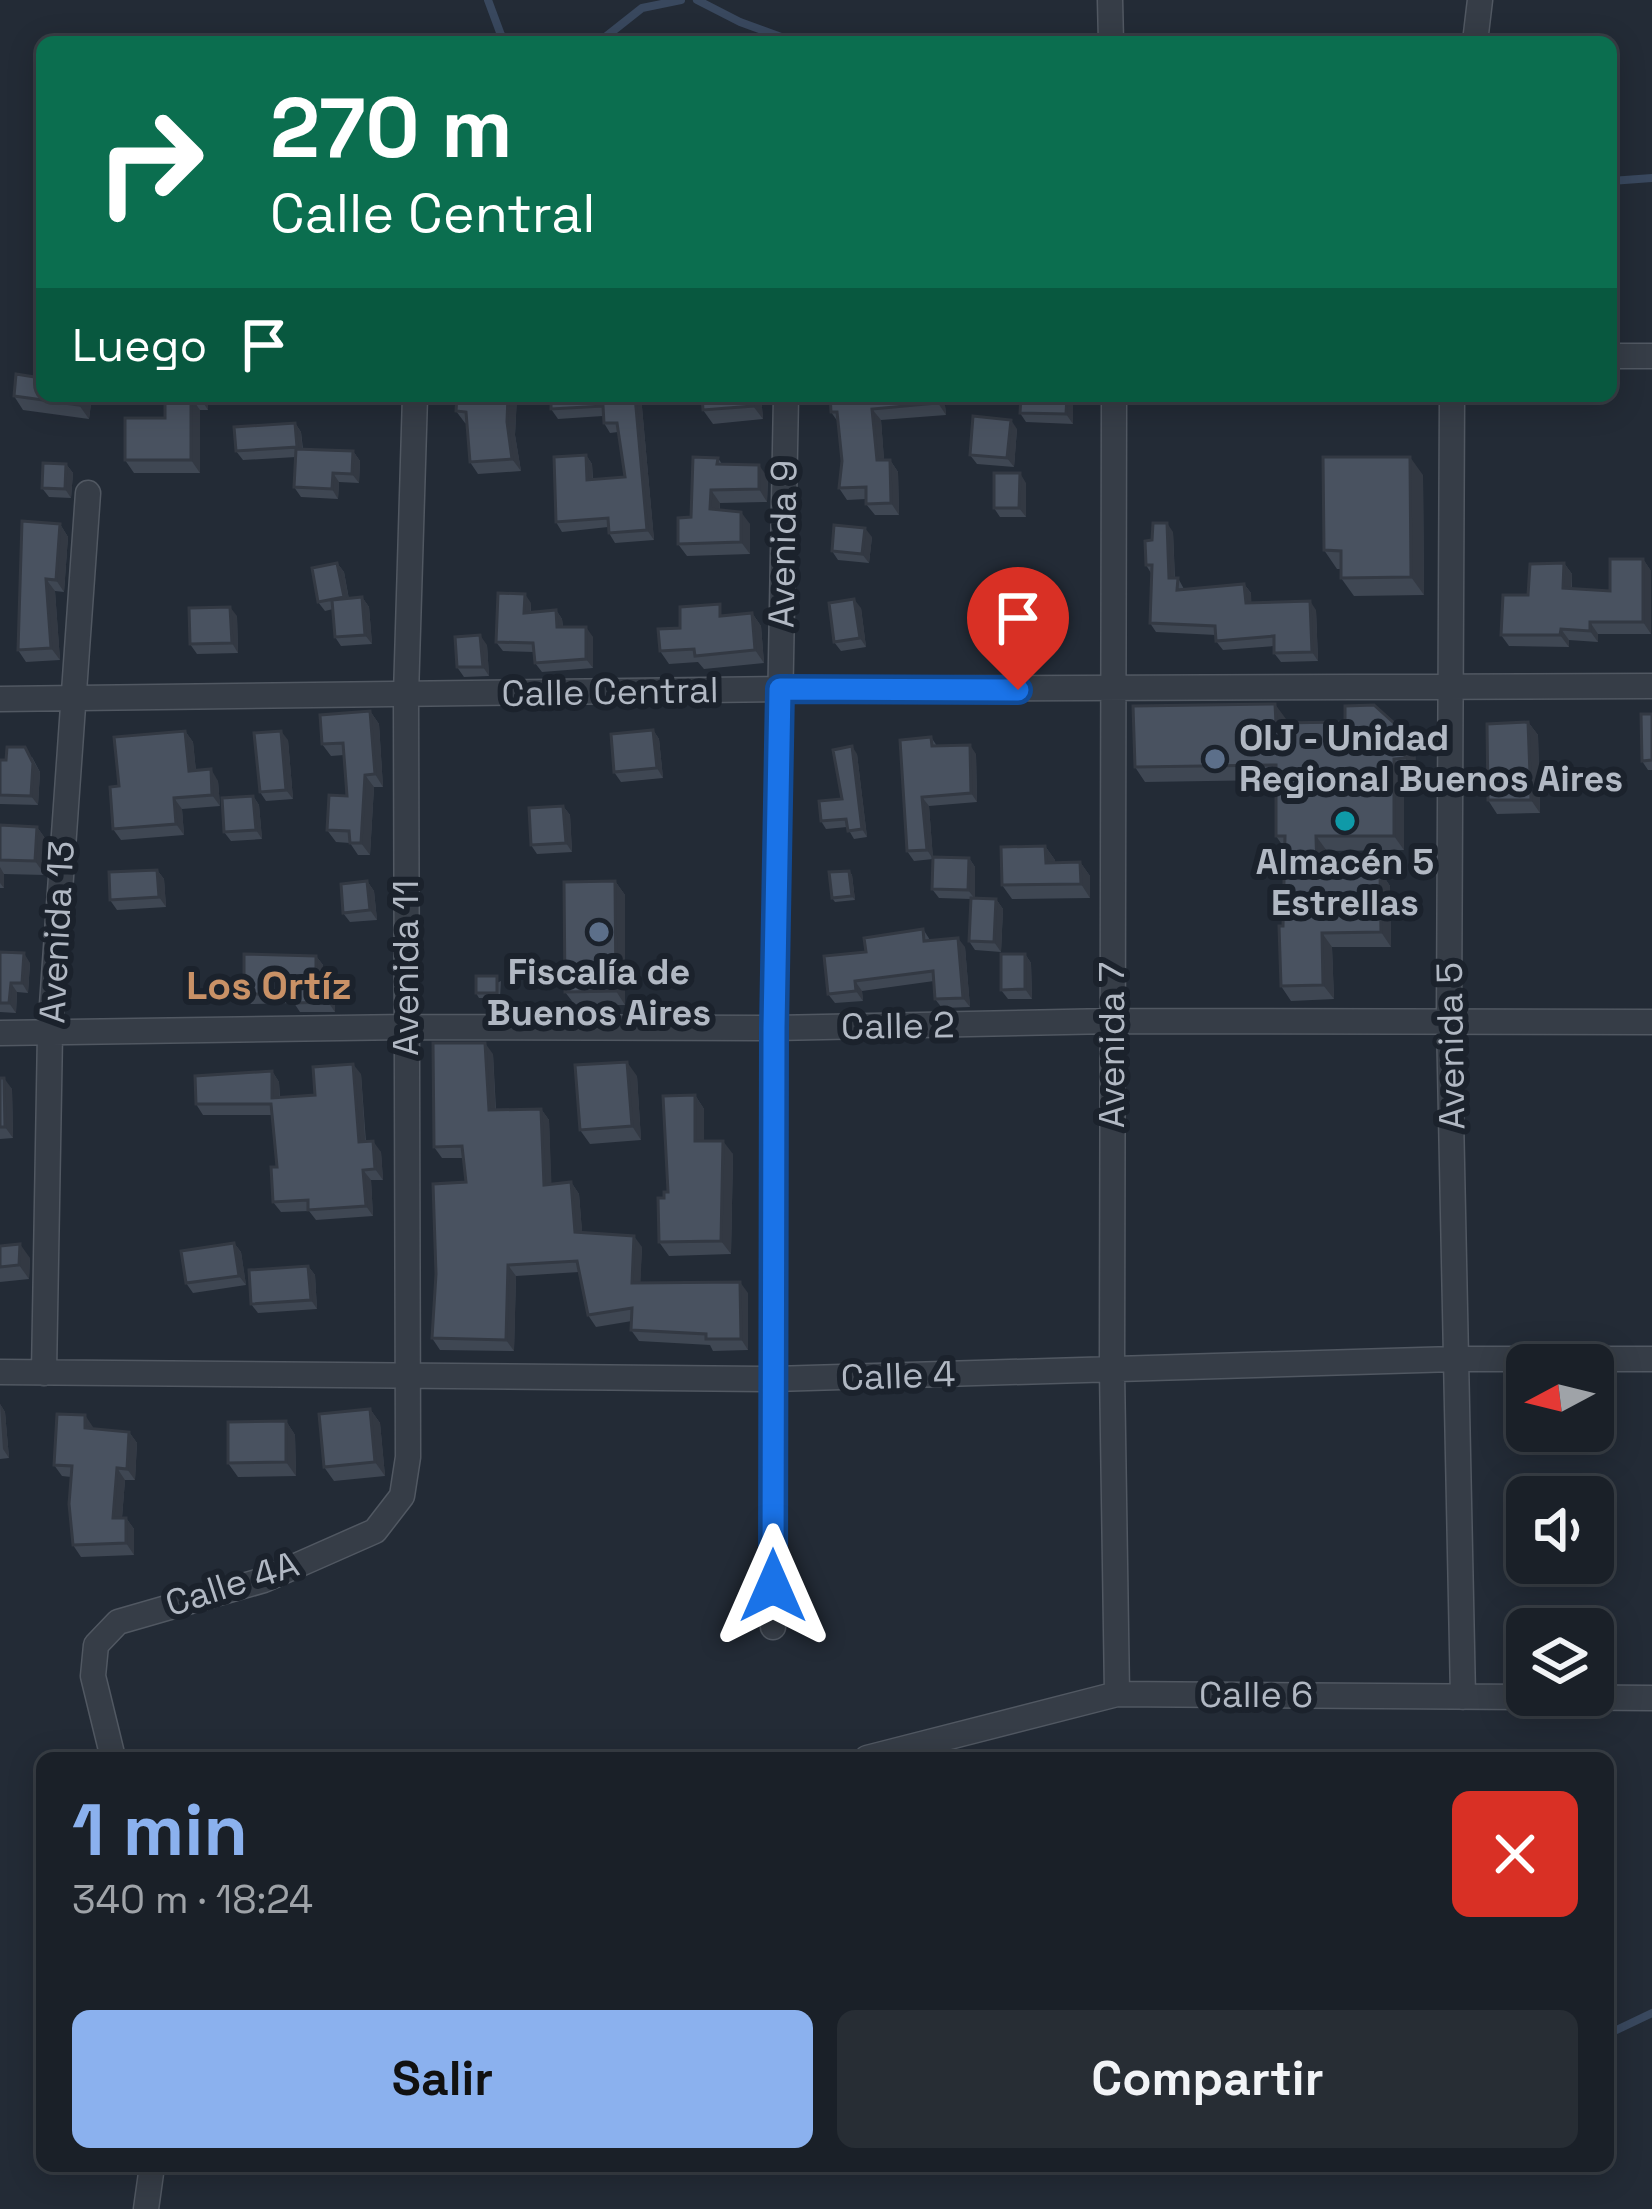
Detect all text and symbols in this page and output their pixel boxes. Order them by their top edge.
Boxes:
text: 270 m [270,74,513,182]
icon: right [72,84,228,240]
text: Calle Central [270,179,596,248]
icon: arrive [231,312,297,378]
text: Luego [72,317,207,374]
street label: Avenida 9 [759,460,807,628]
pin [967,567,1069,690]
icon: arrive [985,585,1051,651]
street label: Calle Central [501,667,719,717]
place label: OIJ - Unidad Regional Buenos Aires [1239,715,1623,802]
marker: OIJ - Unidad Regional Buenos Aires [1202,746,1228,772]
marker: Almacén 5 Estrellas [1332,808,1358,834]
street label: Avenida 13 [29,839,85,1025]
place label: Almacén 5 Estrellas [1256,839,1434,926]
street label: Avenida 11 [383,880,429,1056]
marker: Fiscalía de Buenos Aires [586,919,612,945]
place label: Fiscalía de Buenos Aires [487,949,711,1036]
district label: Los Ortíz [186,961,352,1010]
street label: Avenida 7 [1089,962,1135,1128]
street label: Avenida 5 [1427,962,1475,1130]
street label: Calle 2 [841,1002,955,1050]
north arrow [1506,1344,1614,1452]
map controls [1506,1344,1614,1716]
street label: Calle 4 [840,1351,956,1401]
button: sound [1506,1476,1614,1584]
position arrow [710,1523,836,1649]
street label: Calle 4A [160,1541,304,1627]
button: layers [1506,1608,1614,1716]
street label: Calle 6 [1199,1672,1313,1718]
text: 1 min [72,1784,248,1876]
button: close [1452,1791,1578,1917]
text: 340 m · 18:24 [72,1875,313,1924]
button: Salir [72,2010,813,2148]
button: Compartir [837,2010,1578,2148]

